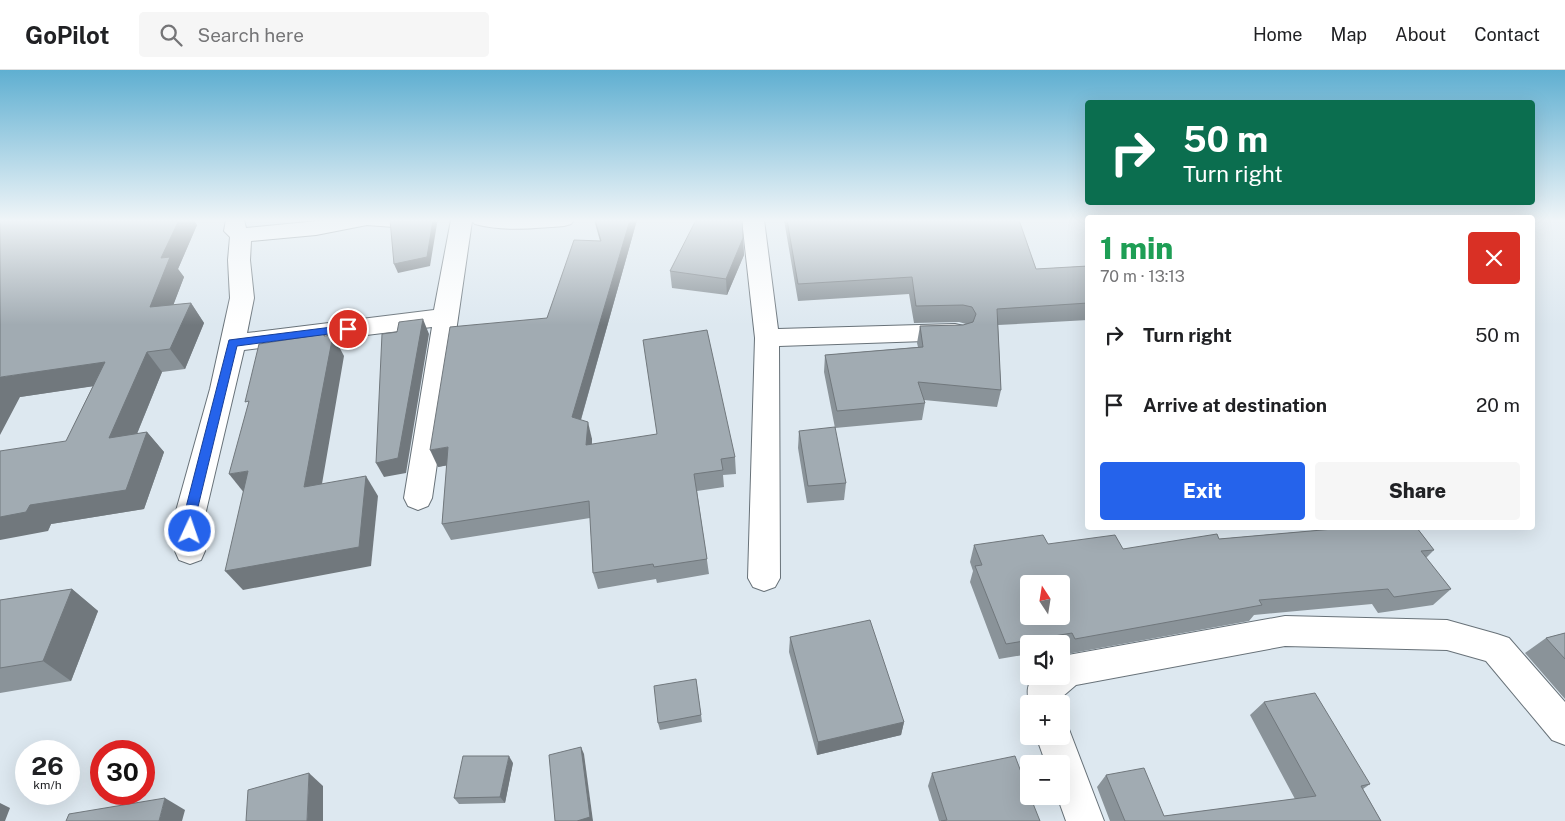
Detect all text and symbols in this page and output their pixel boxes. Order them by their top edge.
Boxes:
search box [139,12,489,57]
text: GoPilot [25,21,109,49]
icon: search [157,21,185,49]
text: Search here [197,24,304,46]
text: Home [1253,24,1303,45]
text: Map [1331,24,1367,45]
text: About [1395,24,1446,45]
text: Contact [1474,24,1540,45]
text: 50 m [1183,119,1268,160]
icon: right [1100,120,1165,185]
text: Turn right [1183,161,1283,187]
text: 1 min [1100,230,1173,266]
button: close [1468,232,1520,284]
text: 70 m · 13:13 [1100,267,1185,286]
pin [327,308,369,350]
icon: arrive [334,315,362,343]
icon: right [1100,321,1128,349]
text: Turn right [1143,324,1232,346]
text: 50 m [1475,324,1520,346]
icon: arrive [1100,391,1128,419]
text: Arrive at destination [1143,394,1327,416]
text: 20 m [1476,394,1520,416]
button: Exit [1100,462,1305,520]
button: Share [1315,462,1520,520]
position arrow [163,504,215,556]
north arrow [1020,575,1070,625]
map controls [1020,575,1070,805]
button: sound [1020,635,1070,685]
button: + [1020,695,1070,745]
speed limit sign: 30 [90,740,155,805]
text: 26 [31,751,64,781]
button: − [1020,755,1070,805]
text: km/h [33,778,62,792]

